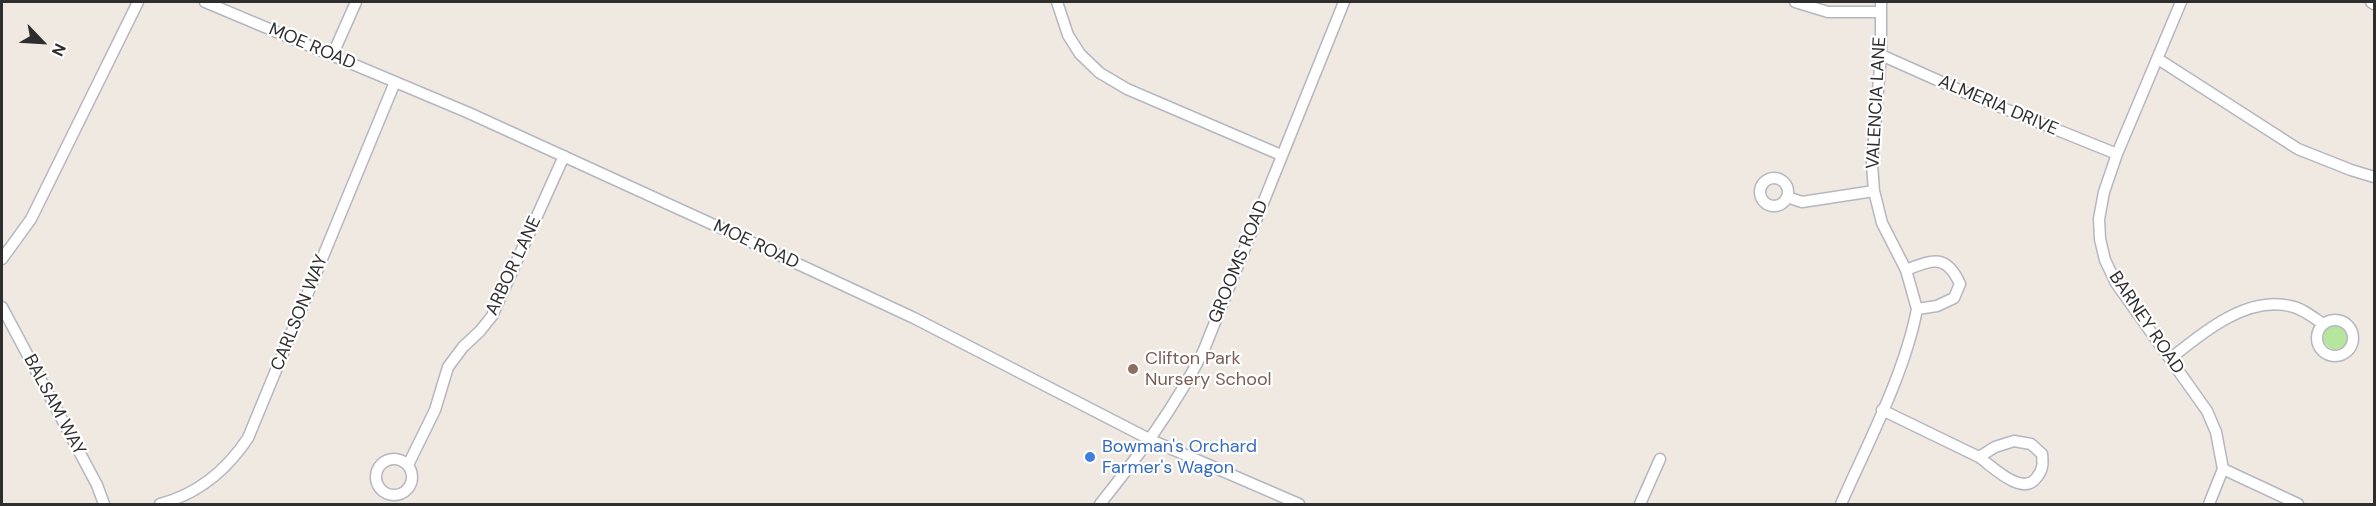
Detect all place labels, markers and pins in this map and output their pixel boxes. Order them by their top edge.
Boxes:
place label: Clifton Park Nursery School [1145,348,1272,391]
marker: Clifton Park Nursery School [1126,362,1140,376]
place label: Bowman's Orchard Farmer's Wagon [1102,436,1257,478]
marker: Bowman's Orchard Farmer's Wagon [1083,450,1097,464]

